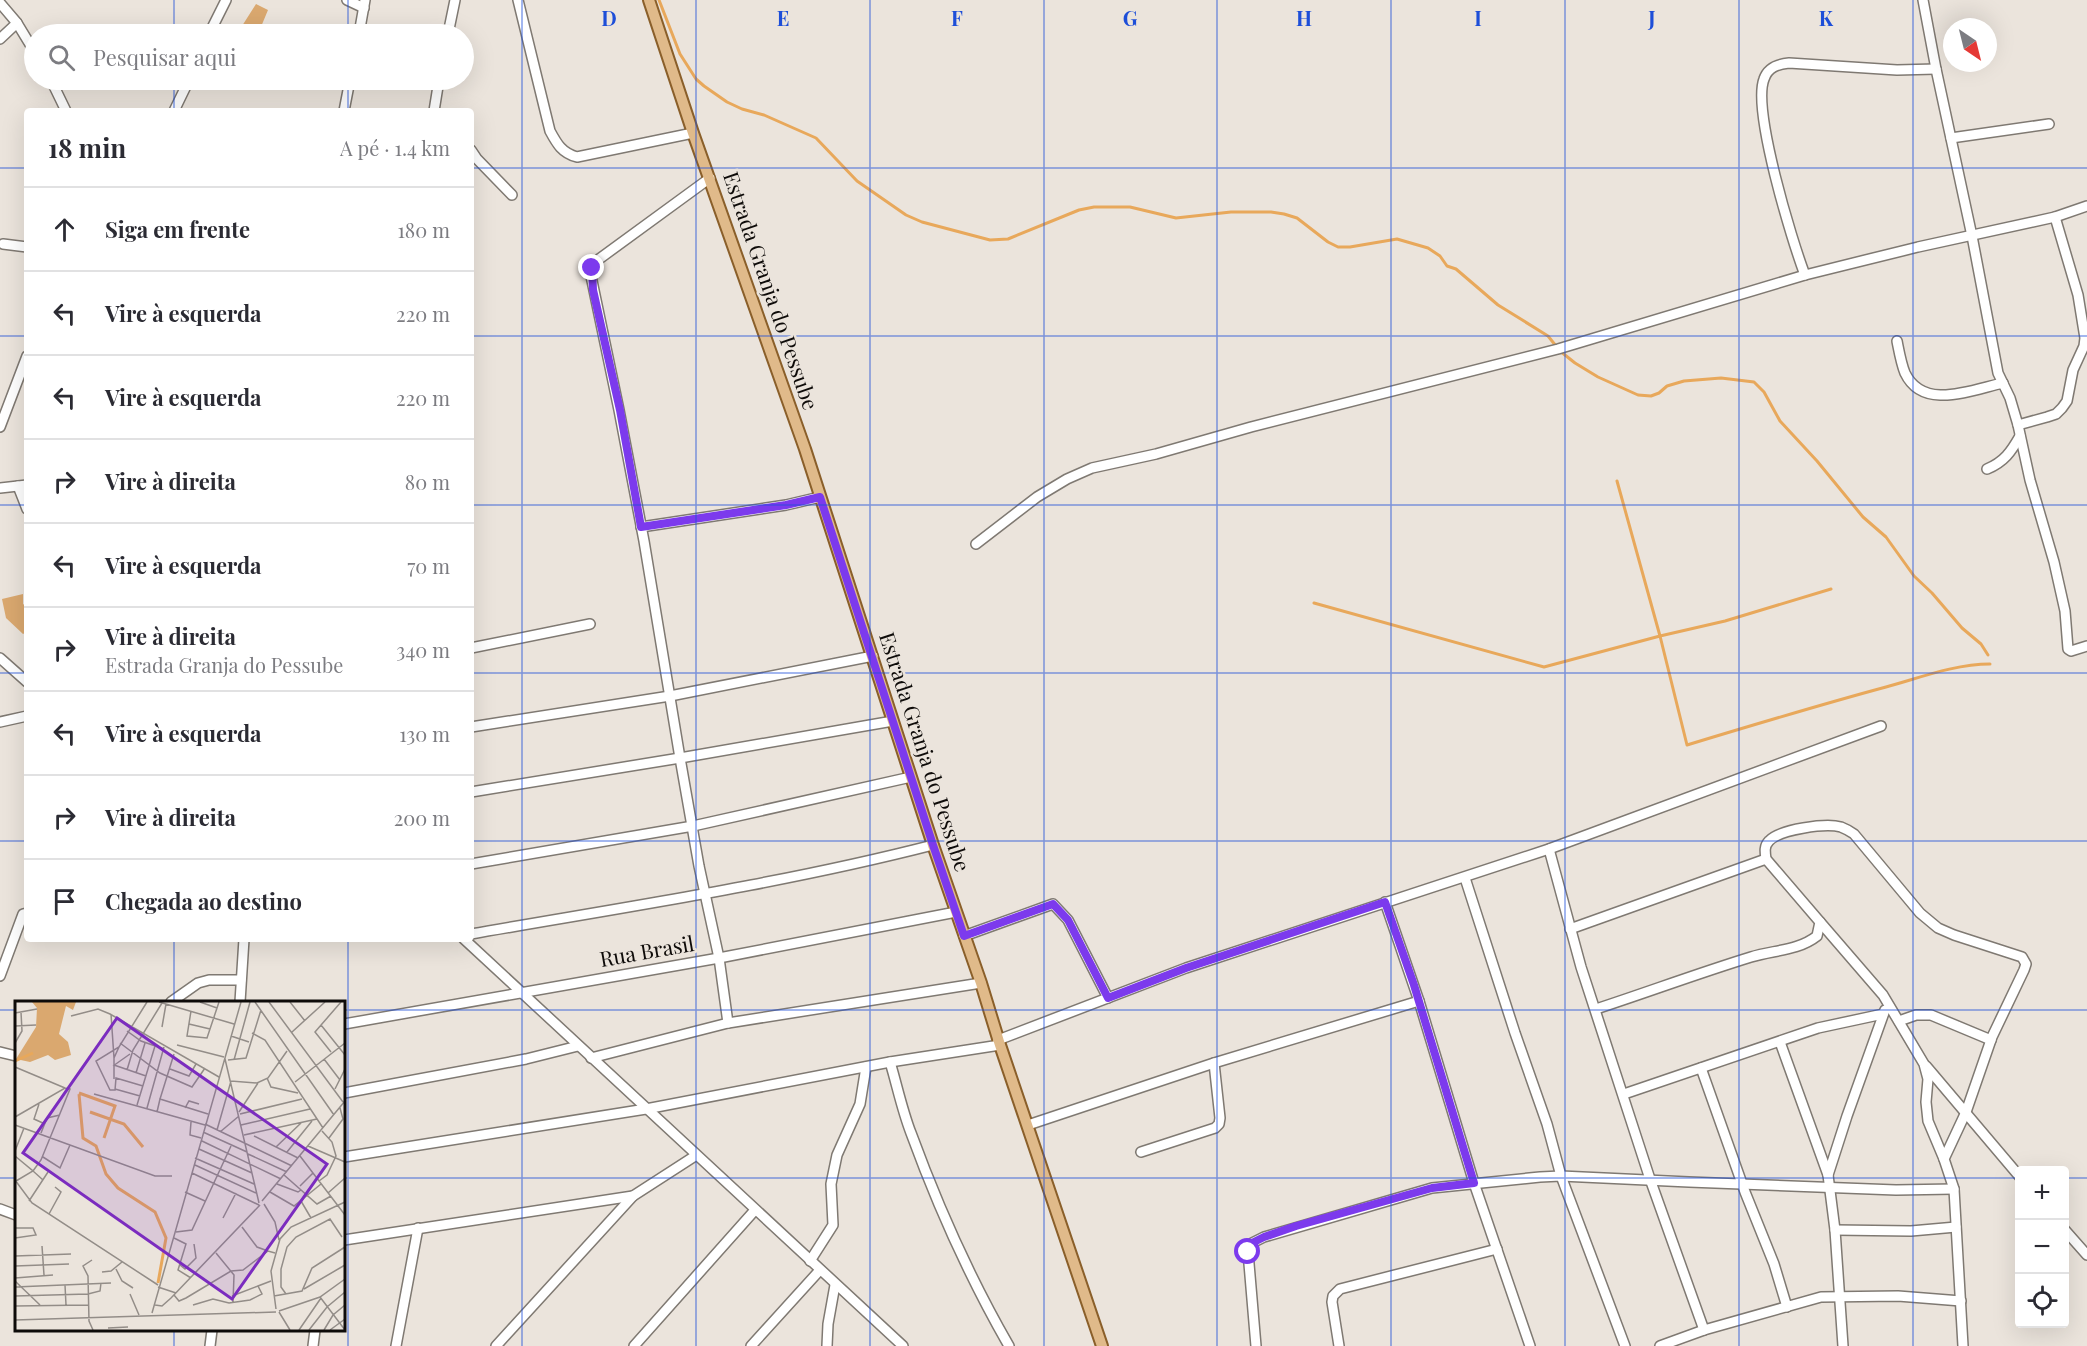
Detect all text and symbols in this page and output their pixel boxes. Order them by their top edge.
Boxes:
text: D [601,4,617,31]
text: E [777,4,789,31]
text: F [951,4,963,31]
text: G [1123,4,1138,31]
text: H [1296,4,1312,31]
text: I [1474,4,1482,31]
text: J [1647,4,1656,31]
text: K [1819,4,1834,31]
north arrow [1943,18,1997,72]
search box [24,24,474,90]
icon: search [45,41,78,74]
text: Pesquisar aqui [93,42,236,72]
text: 18 min [48,130,126,165]
text: A pé · 1.4 km [340,134,450,161]
street label: Estrada Granja do Pessube [718,167,826,413]
icon: ahead [48,213,81,246]
text: Siga em frente [105,214,250,244]
text: 180 m [397,216,450,243]
route end [578,254,604,280]
icon: left [48,297,81,330]
text: Vire à esquerda [105,298,262,328]
text: 220 m [396,300,450,327]
icon: left [48,381,81,414]
text: Vire à esquerda [105,382,262,412]
text: 220 m [396,384,450,411]
icon: right [48,465,81,498]
text: Vire à direita [105,466,236,496]
text: 80 m [405,468,450,495]
icon: left [48,549,81,582]
text: Vire à esquerda [105,550,262,580]
text: 70 m [407,552,450,579]
text: Vire à direita [105,621,236,651]
street label: Estrada Granja do Pessube [874,628,978,875]
icon: right [48,633,81,666]
text: 340 m [396,636,450,663]
text: Estrada Granja do Pessube [105,651,343,678]
icon: left [48,717,81,750]
text: Vire à esquerda [105,718,262,748]
text: 130 m [399,720,450,747]
icon: right [48,801,81,834]
text: Vire à direita [105,802,236,832]
text: 200 m [394,804,450,831]
icon: arrive [48,885,81,918]
text: Chegada ao destino [105,886,302,916]
street label: Rua Brasil [597,928,696,972]
inset map [15,1001,345,1331]
map controls [2015,1166,2069,1328]
button: + [2015,1166,2069,1220]
button: − [2015,1220,2069,1274]
route start [1234,1238,1260,1264]
button: locate [2015,1274,2069,1328]

